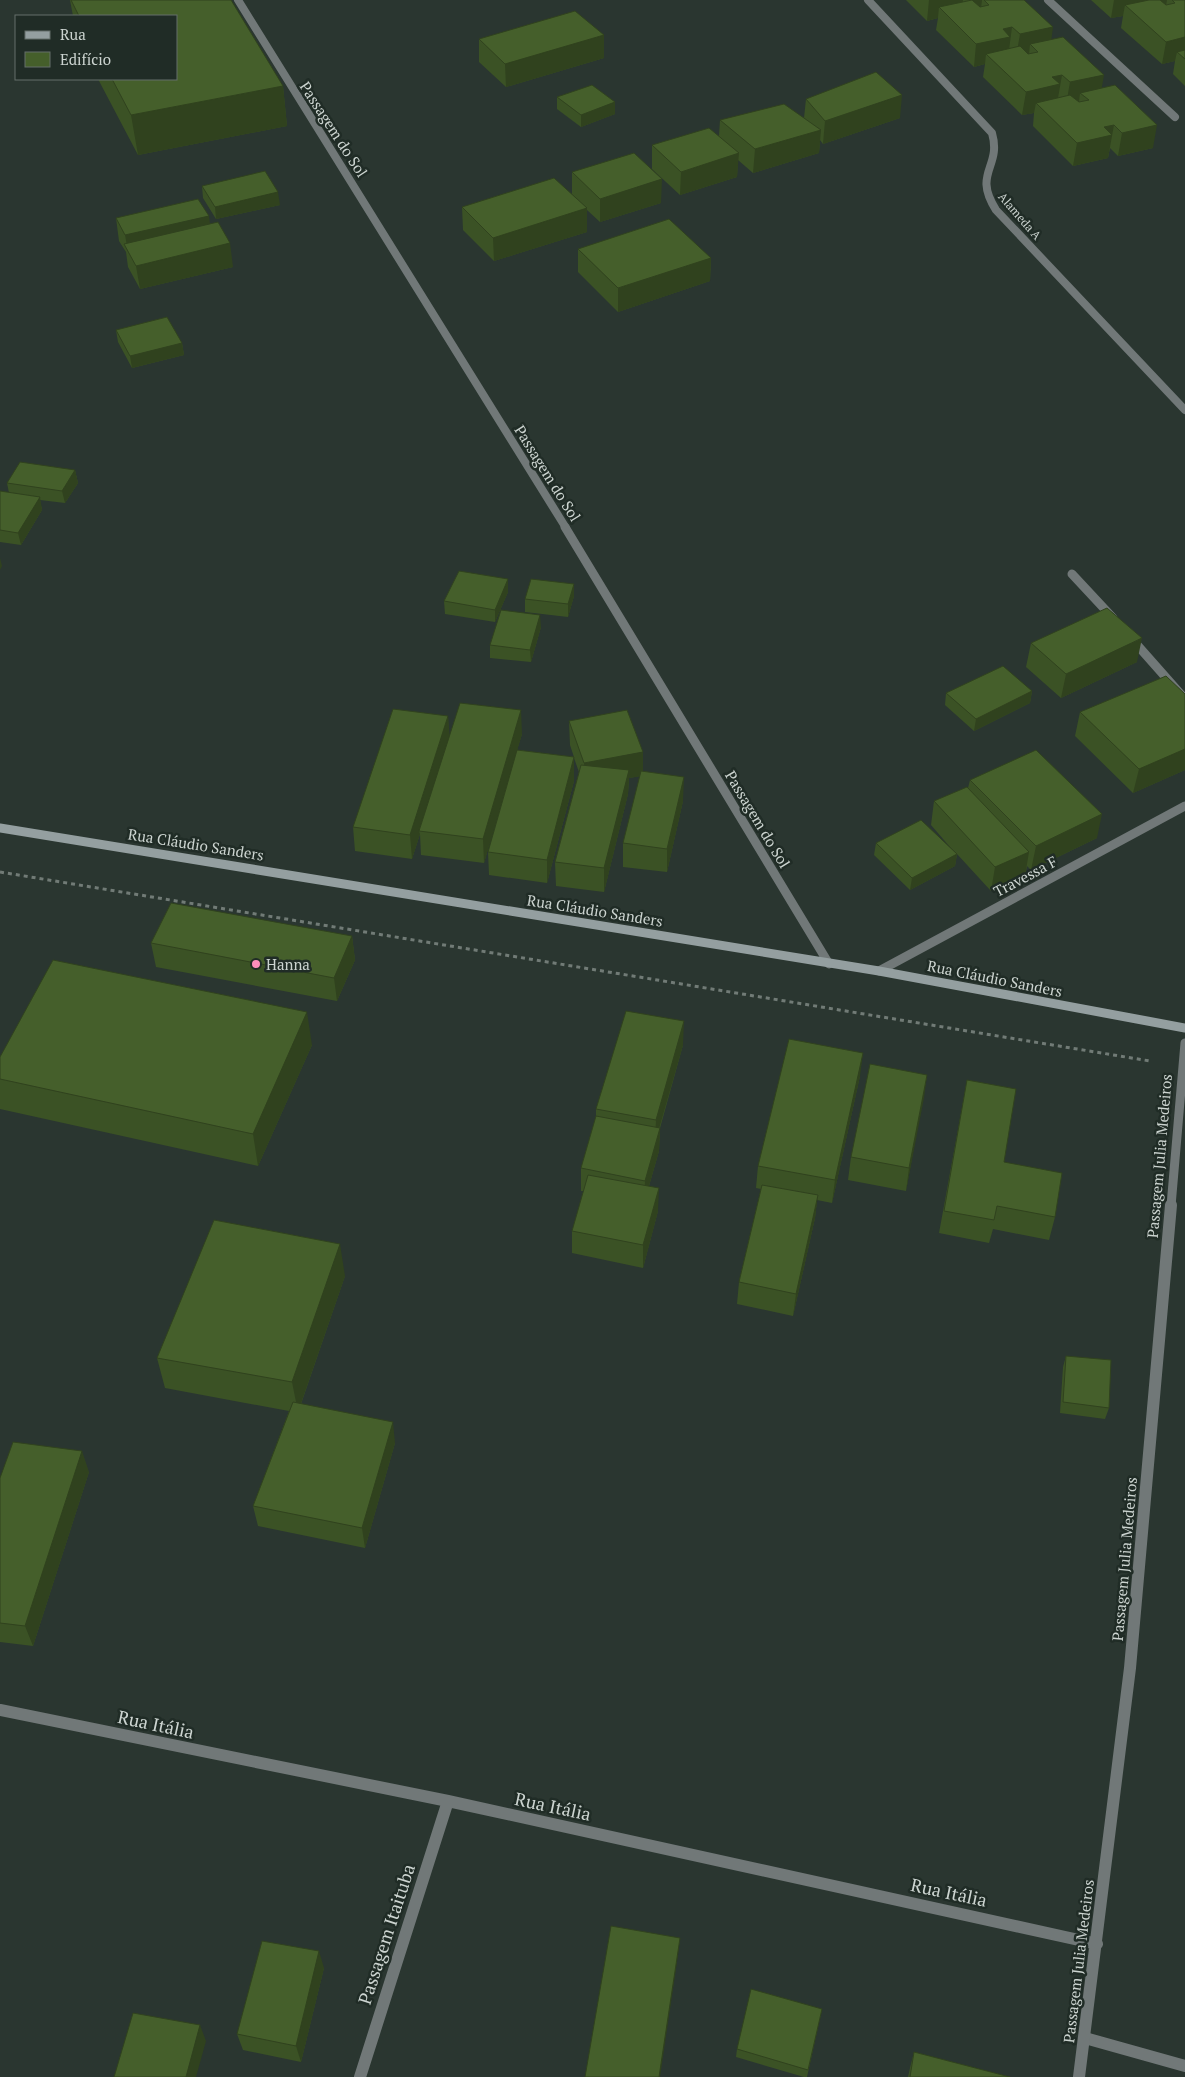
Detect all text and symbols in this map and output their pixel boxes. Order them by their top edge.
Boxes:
legend [15,15,178,80]
text: Rua [60,24,86,44]
text: Edifício [60,49,111,69]
street label: Passagem do Sol [296,77,372,181]
street label: Alameda A [995,189,1045,243]
street label: Passagem do Sol [510,421,586,525]
street label: Passagem do Sol [721,767,795,871]
street label: Rua Cláudio Sanders [127,823,265,865]
street label: Travessa F [990,851,1060,901]
street label: Rua Cláudio Sanders [526,889,664,931]
place label: Hanna [266,954,310,974]
street label: Rua Cláudio Sanders [926,955,1064,1001]
marker: Hanna [250,958,262,970]
street label: Passagem Julia Medeiros [1142,1073,1176,1239]
street label: Passagem Julia Medeiros [1107,1476,1141,1642]
street label: Rua Itália [116,1704,196,1744]
street label: Rua Itália [513,1786,593,1826]
street label: Passagem Itaituba [352,1861,420,2007]
street label: Rua Itália [909,1872,989,1912]
street label: Passagem Julia Medeiros [1058,1878,1098,2044]

